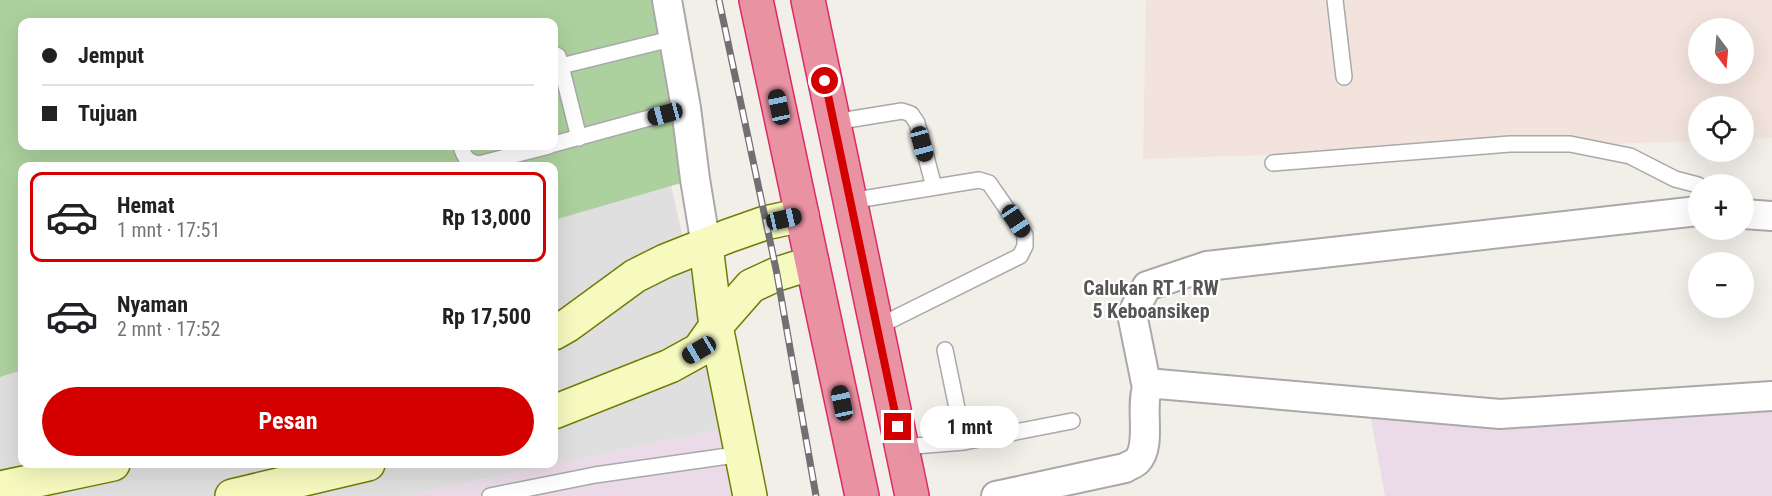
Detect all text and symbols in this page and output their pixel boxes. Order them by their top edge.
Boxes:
north arrow [1688,18,1754,84]
map controls [1688,18,1754,318]
text: Jemput [78,43,144,68]
route start [811,67,838,94]
car [766,88,792,126]
button: locate [1688,96,1754,162]
text: Tujuan [78,101,137,126]
car [645,101,685,127]
car [909,124,935,164]
button: + [1688,174,1754,240]
icon: car [45,190,99,244]
text: Hemat [117,193,174,218]
car [998,201,1034,241]
text: Rp 13,000 [442,205,531,230]
car [764,206,804,232]
text: 1 mnt · 17:51 [117,218,220,242]
button: − [1688,252,1754,318]
district label: Calukan RT 1 RW 5 Keboansikep [1083,276,1219,323]
icon: car [45,289,99,343]
text: Nyaman [117,292,188,317]
text: Rp 17,500 [442,304,531,329]
text: 2 mnt · 17:52 [117,317,220,341]
car [679,333,719,367]
car [829,384,855,422]
button: Pesan [42,387,534,456]
callout: 1 mnt [919,406,1018,448]
route end [884,413,911,440]
text: 1 mnt [947,415,992,439]

